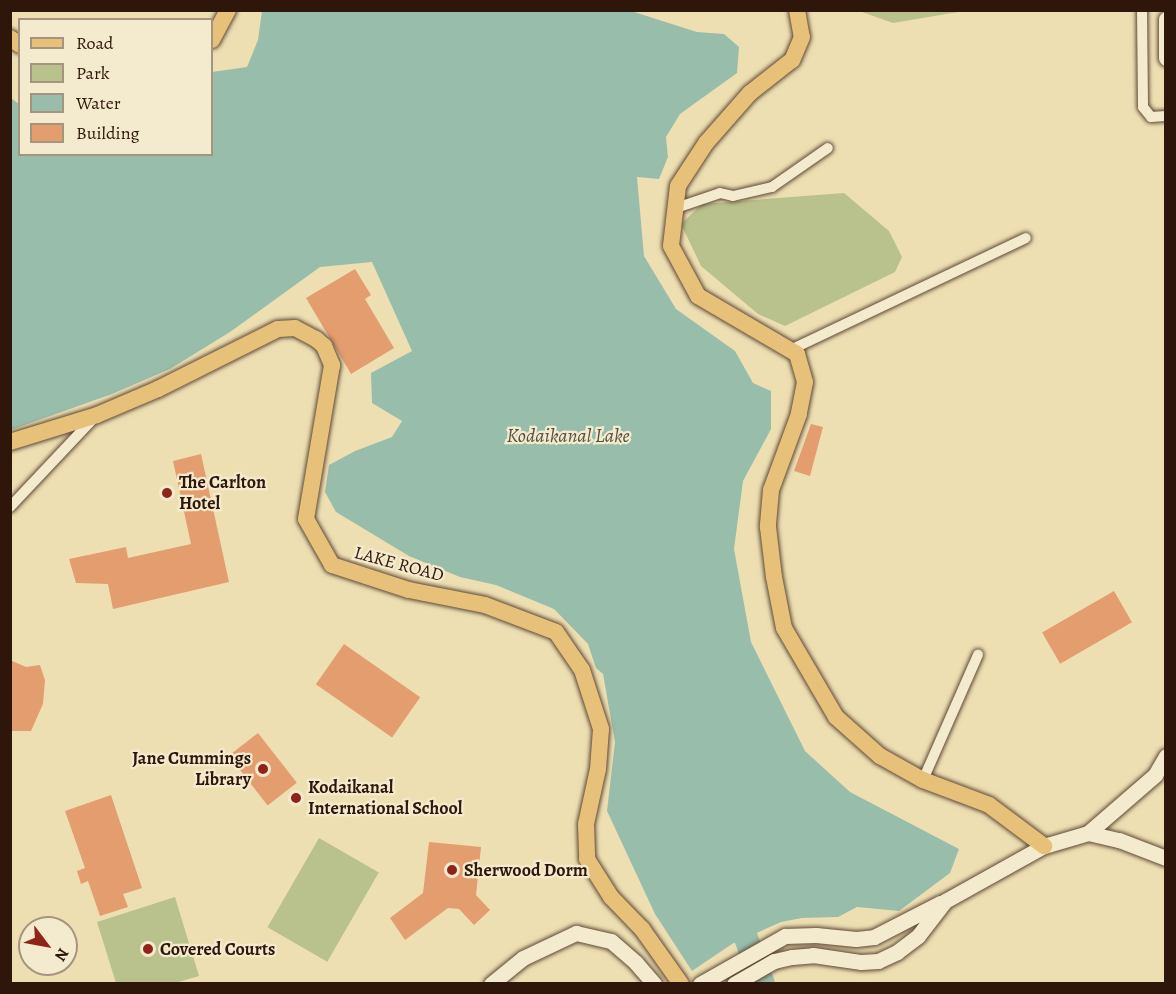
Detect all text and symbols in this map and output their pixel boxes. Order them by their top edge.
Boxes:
legend [18,18,213,156]
text: Road [76,31,113,55]
text: Park [76,61,110,85]
text: Water [76,91,121,115]
text: Building [76,121,140,145]
water label: Kodaikanal Lake [506,423,630,447]
place label: The Carlton Hotel [179,472,266,514]
marker: The Carlton Hotel [160,486,174,500]
street label: LAKE ROAD [352,542,446,586]
place label: Jane Cummings Library [132,748,251,790]
marker: Jane Cummings Library [256,762,270,776]
place label: Kodaikanal International School [308,777,462,820]
marker: Kodaikanal International School [289,791,303,805]
place label: Sherwood Dorm [464,859,588,881]
marker: Sherwood Dorm [445,863,459,877]
north arrow [18,916,78,976]
place label: Covered Courts [160,938,275,960]
marker: Covered Courts [141,942,155,956]
text: N [49,944,74,965]

